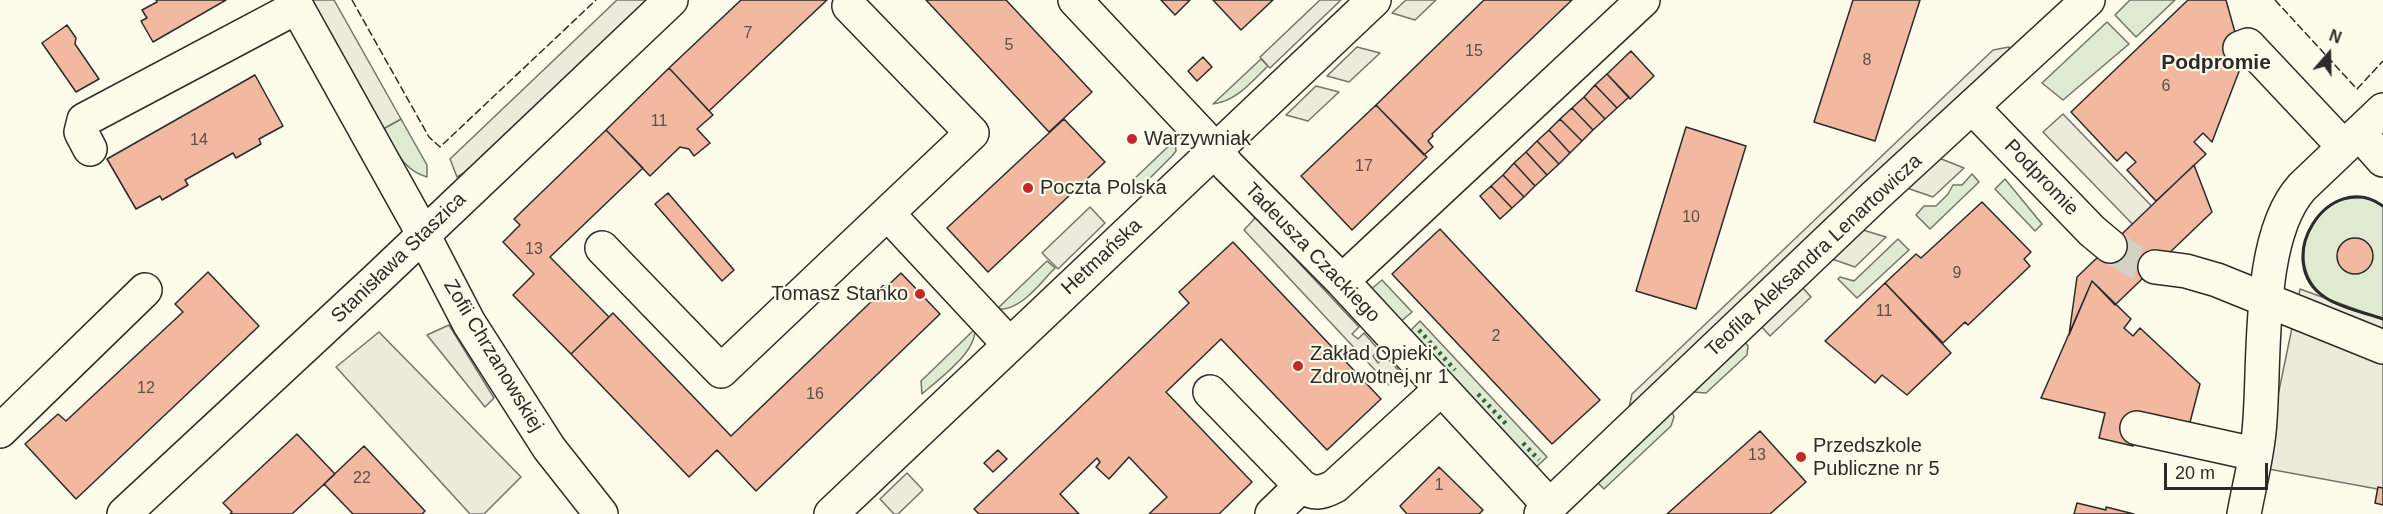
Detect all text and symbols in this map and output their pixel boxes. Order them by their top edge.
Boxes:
house number: 7 [744,24,752,44]
north arrow [2299,24,2359,84]
text: N [2327,27,2344,47]
house number: 5 [1005,36,1013,56]
house number: 15 [1465,42,1483,62]
district label: Podpromie [2161,50,2271,76]
house number: 8 [1863,51,1871,71]
house number: 6 [2162,77,2170,97]
house number: 11 [651,112,667,132]
place label: Warzywniak [1144,127,1251,151]
house number: 14 [190,131,208,151]
marker: Warzywniak [1125,132,1139,146]
street label: Podpromie [1999,135,2083,221]
street label: Teofila Aleksandra Lenartowicza [1701,149,1927,363]
house number: 17 [1355,157,1373,177]
place label: Poczta Polska [1040,176,1167,200]
street label: Tadeusza Czackiego [1239,178,1385,328]
marker: Poczta Polska [1021,181,1035,195]
street label: Stanisława Staszica [327,188,471,328]
house number: 10 [1682,208,1700,228]
street label: Hetmańska [1057,214,1147,300]
house number: 13 [525,240,543,260]
house number: 9 [1953,264,1961,284]
street label: Zofii Chrzanowskiej [438,276,548,436]
place label: Tomasz Stańko [771,282,908,306]
marker: Tomasz Stańko [913,287,927,301]
house number: 11 [1876,302,1892,322]
house number: 2 [1492,327,1500,347]
place label: Zakład Opieki Zdrowotnej nr 1 [1310,342,1449,389]
marker: Zakład Opieki Zdrowotnej nr 1 [1291,359,1305,373]
house number: 12 [137,379,155,399]
house number: 16 [806,385,824,405]
place label: Przedszkole Publiczne nr 5 [1813,434,1940,481]
house number: 13 [1748,446,1766,466]
marker: Przedszkole Publiczne nr 5 [1794,450,1808,464]
scale bar [2167,451,2270,489]
text: 20 m [2175,463,2215,483]
house number: 22 [353,469,371,489]
house number: 1 [1435,476,1443,496]

